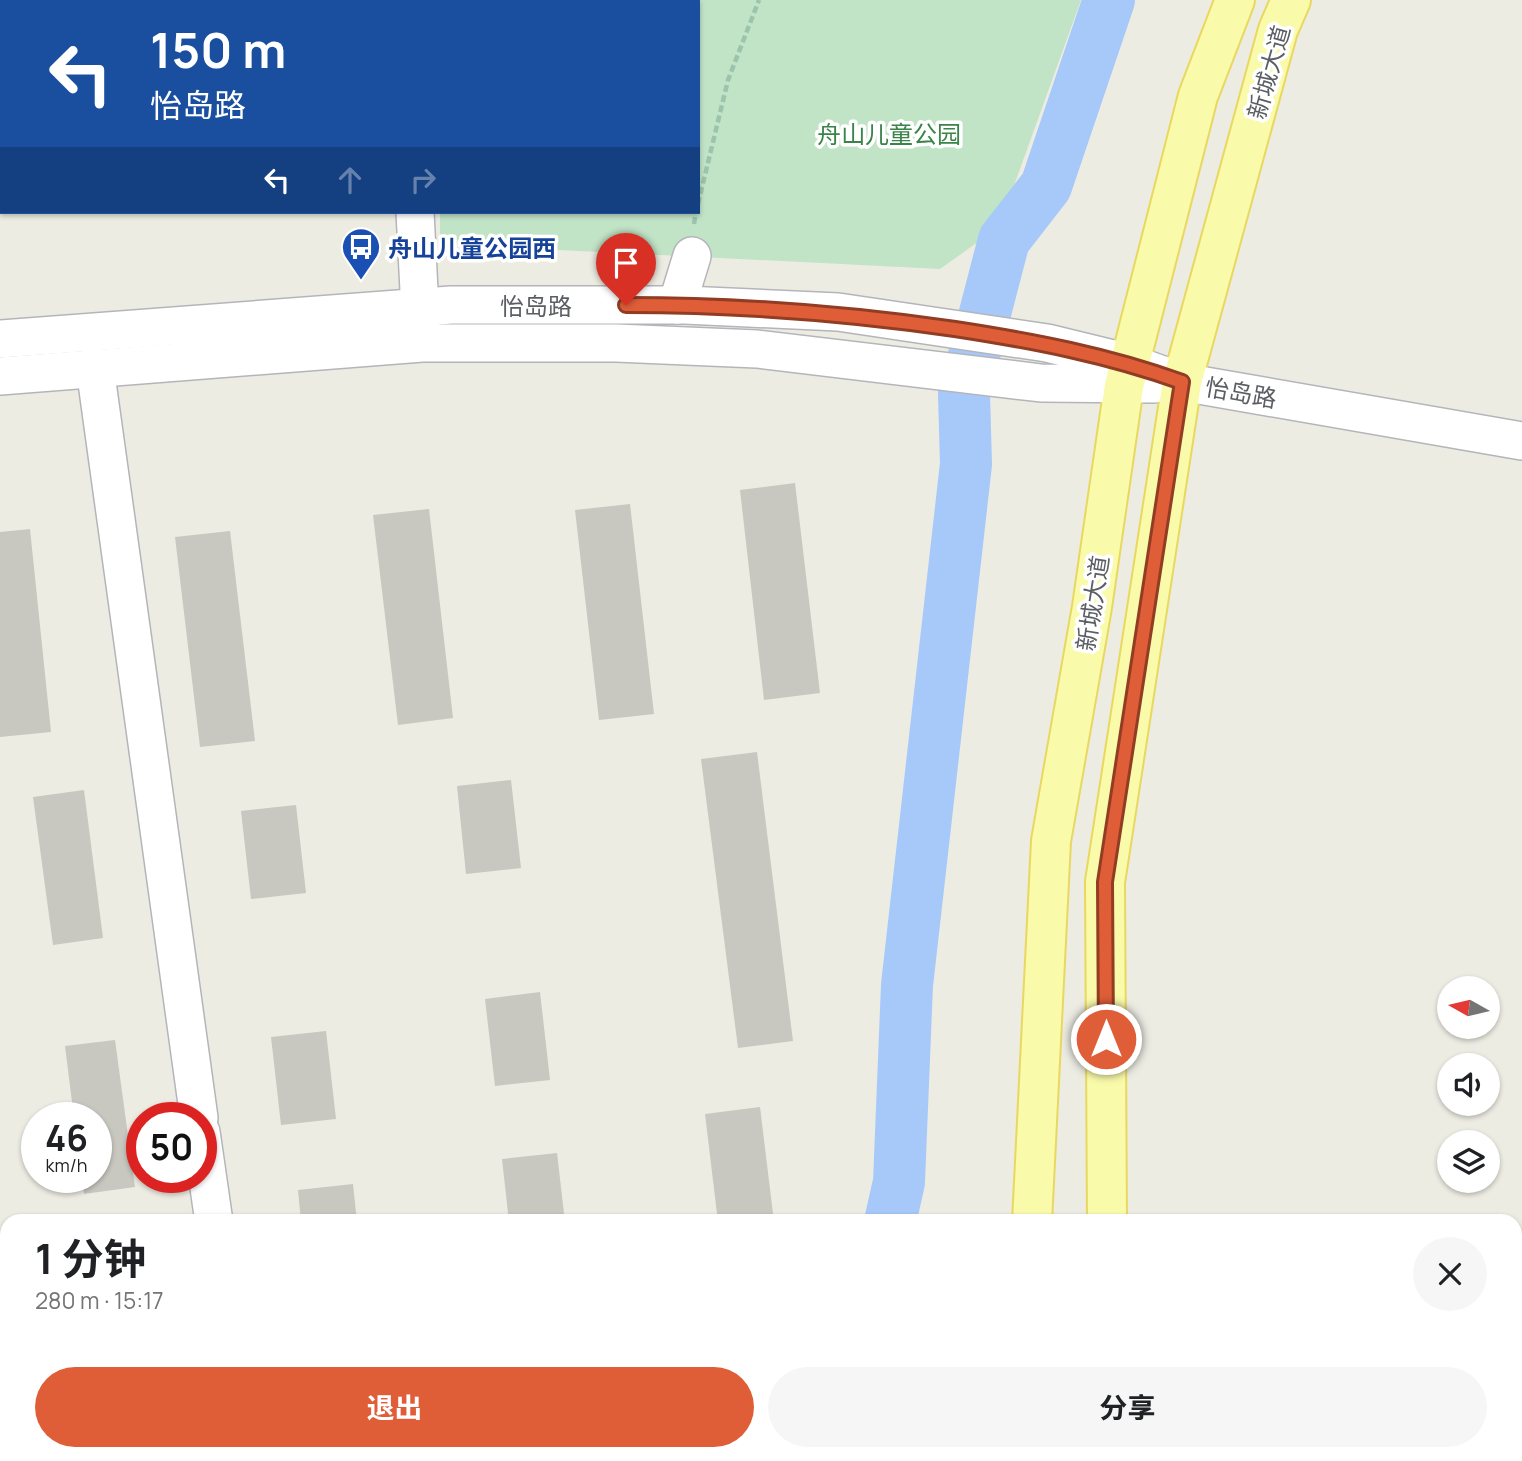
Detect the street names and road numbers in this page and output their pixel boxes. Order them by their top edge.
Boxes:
street label: 新城大道 [1239,21,1297,123]
street label: 怡岛路 [500,289,572,322]
street label: 怡岛路 [1203,369,1279,415]
street label: 新城大道 [1068,553,1116,653]

